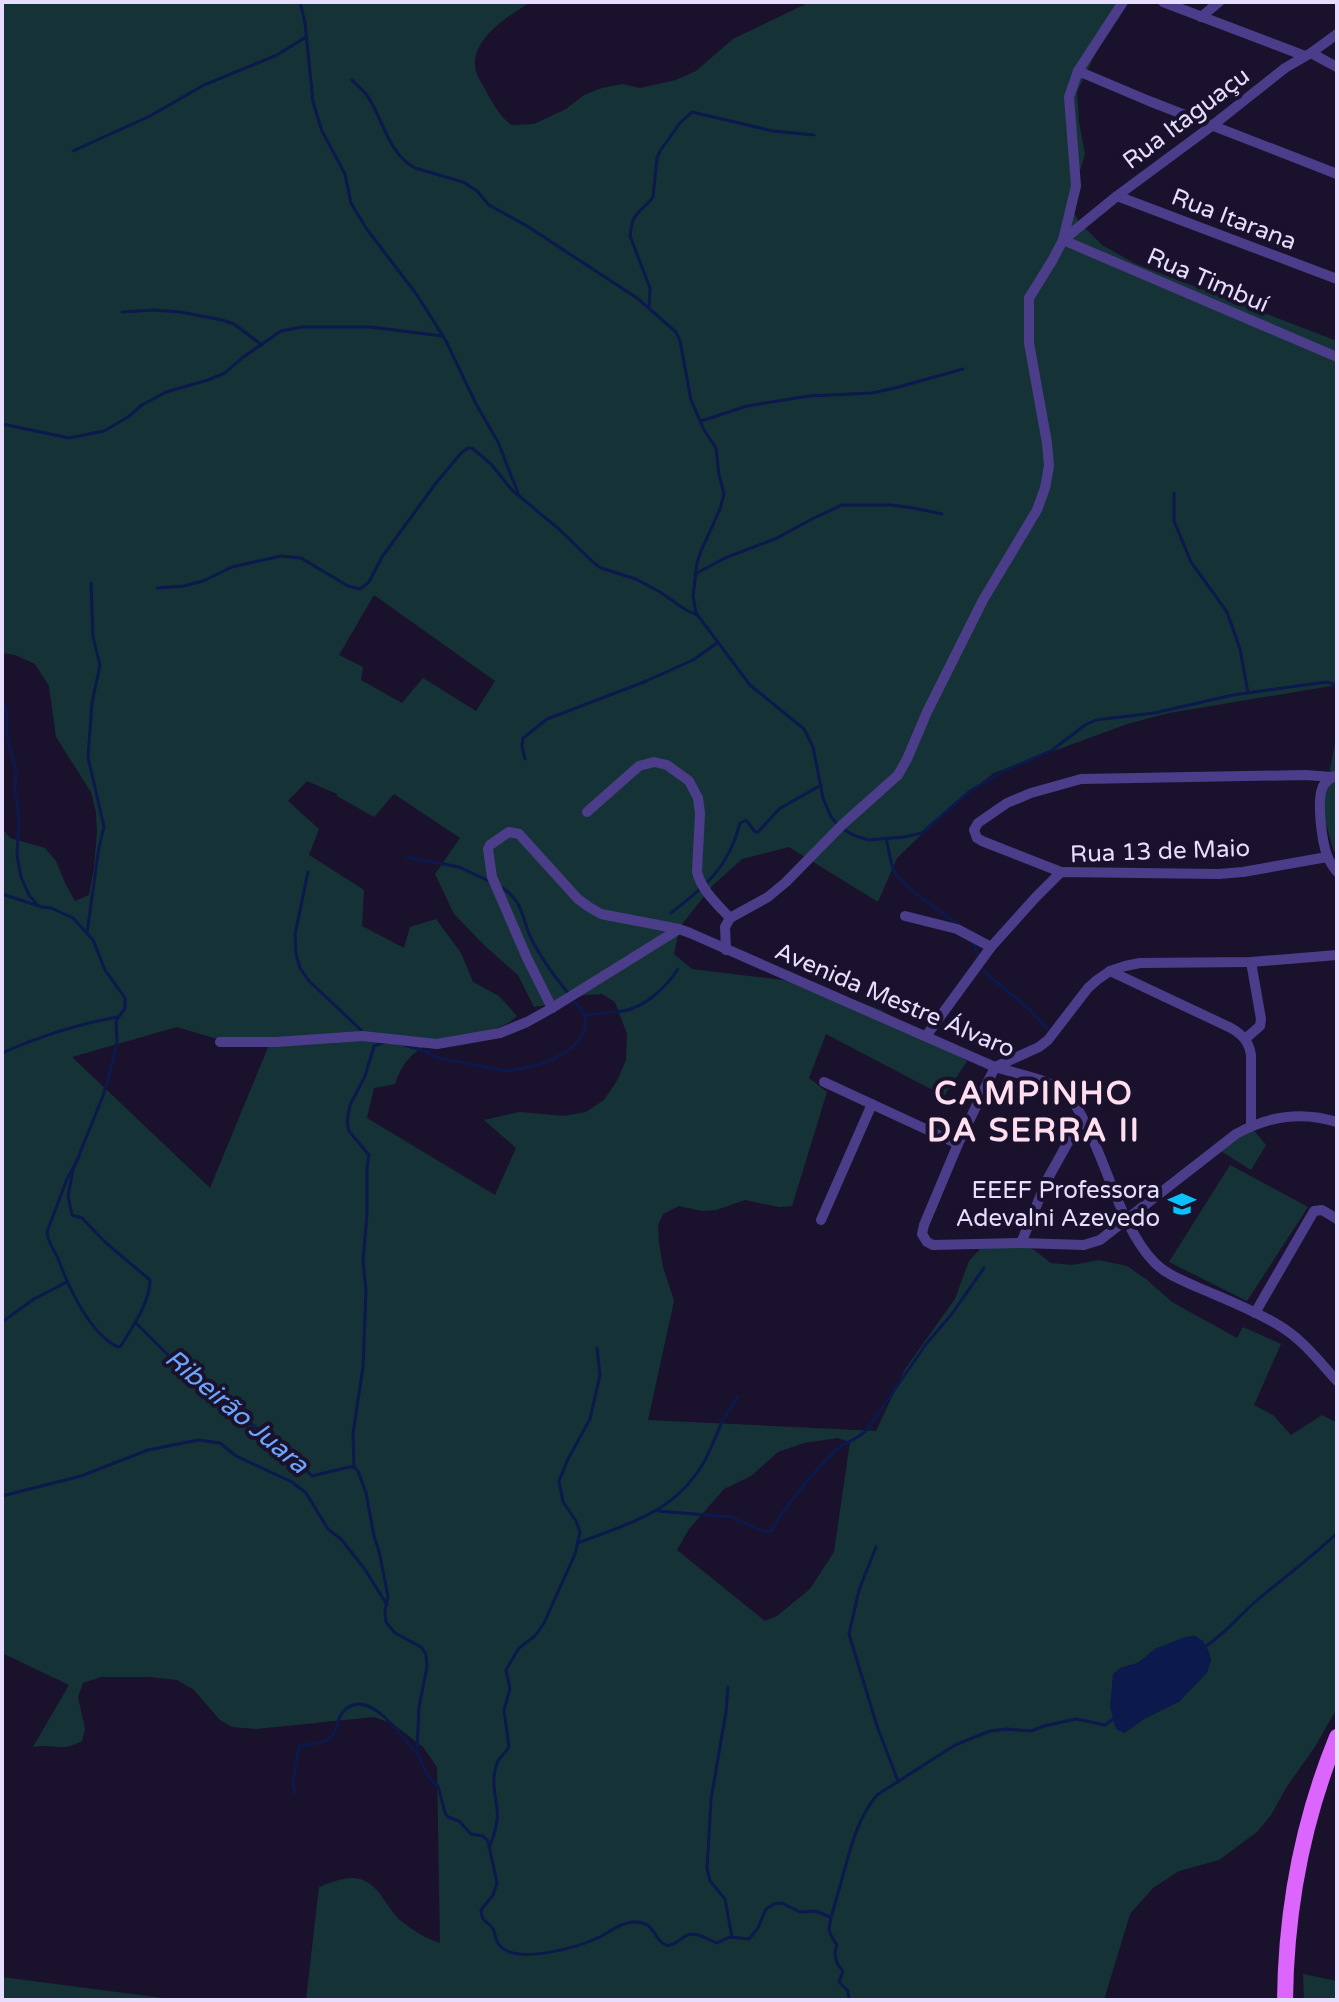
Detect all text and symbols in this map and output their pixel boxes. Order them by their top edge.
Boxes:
street label: Rua Itaguaçu [1117,61,1255,176]
street label: Rua Itarana [1167,182,1300,257]
street label: Rua Timbuí [1143,242,1273,319]
street label: Rua 13 de Maio [1070,834,1250,869]
street label: Avenida Mestre Álvaro [771,936,1019,1064]
district label: CAMPINHO DA SERRA II [927,1075,1141,1150]
place label: EEEF Professora Adevalni Azevedo [956,1176,1160,1233]
school or university icon: EEEF Professora Adevalni Azevedo [1167,1189,1197,1219]
water label: Ribeirão Juara [159,1343,315,1481]

